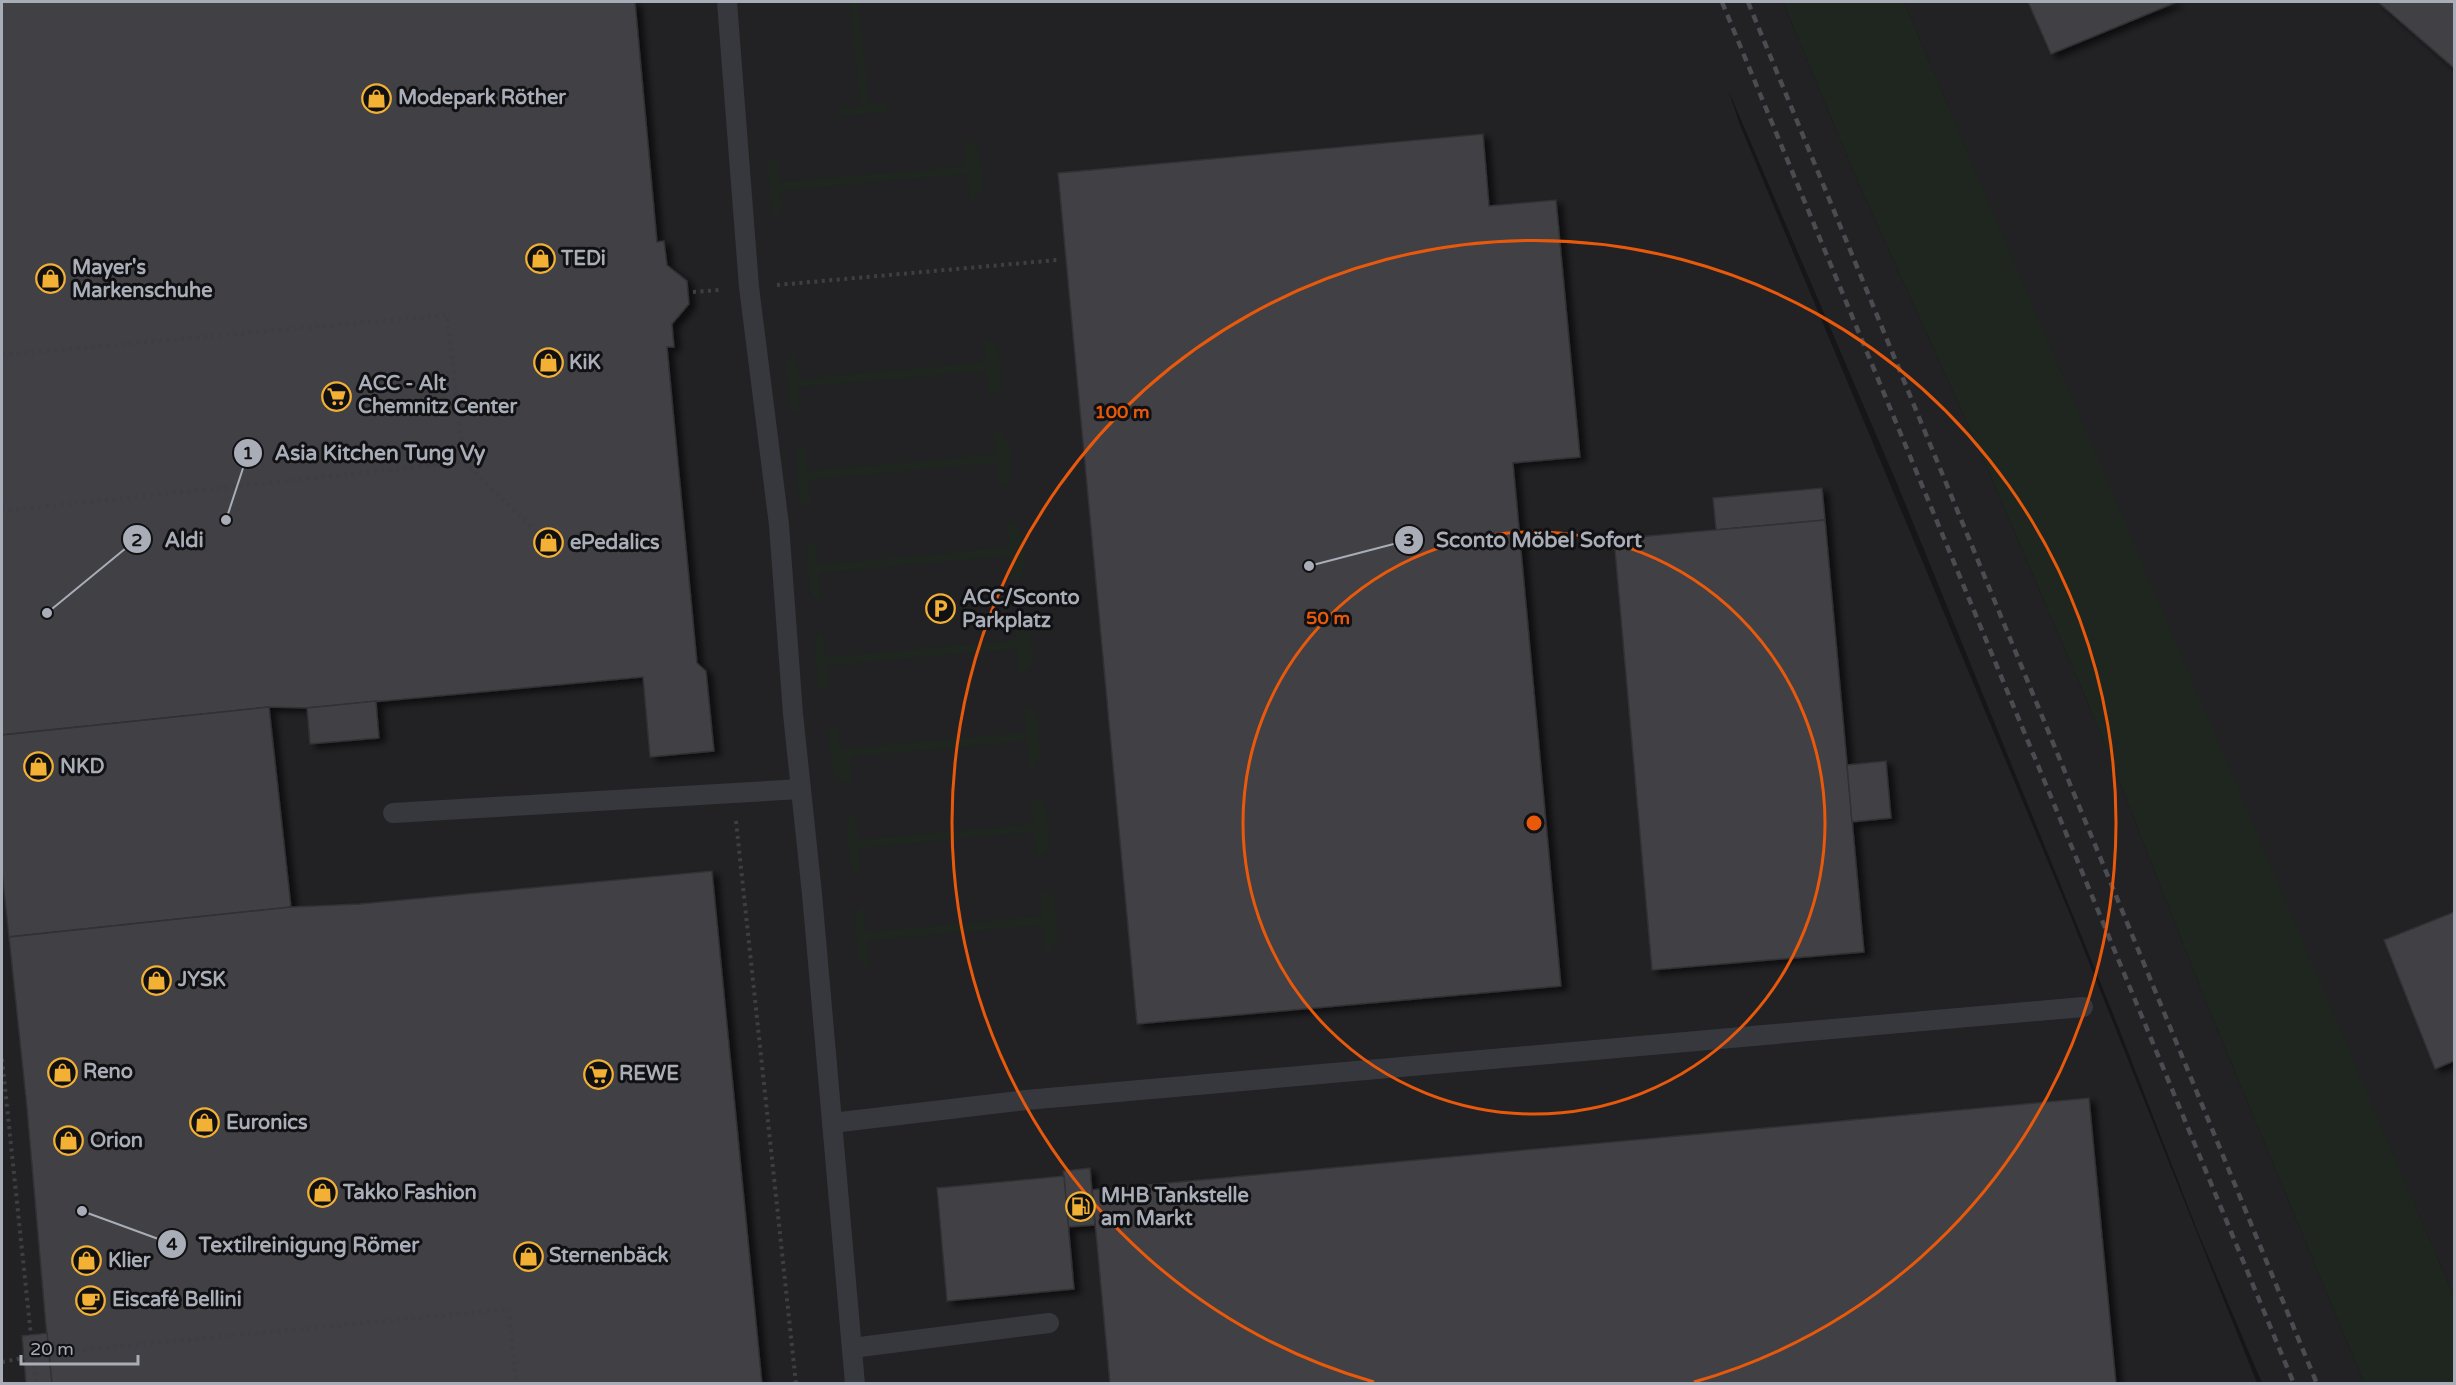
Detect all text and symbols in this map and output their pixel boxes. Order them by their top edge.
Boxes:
shop icon: Modepark Röther [361,82,393,114]
place label: Modepark Röther [398,86,566,110]
shop icon: TEDi [524,243,556,275]
place label: TEDi [560,247,606,271]
place label: Mayer's Markenschuhe [72,256,212,303]
shop icon: Mayer's Markenschuhe [35,263,67,295]
shop icon: KiK [532,347,564,379]
place label: KiK [569,351,601,375]
place label: ACC - Alt Chemnitz Center [358,372,517,419]
supermarket icon: ACC - Alt Chemnitz Center [321,380,353,412]
text: 100 m [1094,401,1150,423]
callout: Asia Kitchen Tung Vy [233,433,498,472]
text: Asia Kitchen Tung Vy [275,441,486,466]
text: 1 [242,442,254,464]
callout: Aldi [122,520,215,559]
callout: Sconto Möbel Sofort [1394,520,1654,559]
shop icon: ePedalics [533,527,565,559]
text: Aldi [164,528,204,553]
text: Sconto Möbel Sofort [1436,528,1642,553]
text: 2 [131,529,143,551]
text: 3 [1403,529,1415,551]
place label: ePedalics [570,531,660,555]
place label: ACC/Sconto Parkplatz [962,586,1080,633]
parking icon: ACC/Sconto Parkplatz [925,593,957,625]
text: 50 m [1306,607,1350,629]
shop icon: NKD [23,751,55,783]
place label: NKD [60,755,104,779]
centre of rings [1524,813,1544,833]
shop icon: JYSK [141,964,173,996]
place label: JYSK [177,968,226,992]
shop icon: Reno [46,1056,78,1088]
supermarket icon: REWE [582,1058,614,1090]
place label: Reno [83,1060,133,1084]
place label: REWE [619,1062,679,1086]
shop icon: Euronics [189,1107,221,1139]
place label: Euronics [226,1111,308,1135]
shop icon: Orion [53,1125,85,1157]
place label: Orion [90,1129,143,1153]
shop icon: Takko Fashion [306,1177,338,1209]
place label: Takko Fashion [342,1181,477,1205]
place label: MHB Tankstelle am Markt [1101,1184,1249,1231]
fuel station icon: MHB Tankstelle am Markt [1064,1191,1096,1223]
callout: Textilreinigung Römer [157,1225,431,1264]
text: 4 [166,1233,178,1255]
text: Textilreinigung Römer [198,1233,420,1258]
shop icon: Sternenbäck [512,1240,544,1272]
place label: Sternenbäck [549,1244,669,1268]
shop icon: Klier [71,1245,103,1277]
place label: Klier [108,1249,151,1273]
cafe icon: Eiscafé Bellini [75,1284,107,1316]
place label: Eiscafé Bellini [112,1288,242,1312]
scale bar [21,1328,138,1366]
text: 20 m [30,1338,74,1360]

